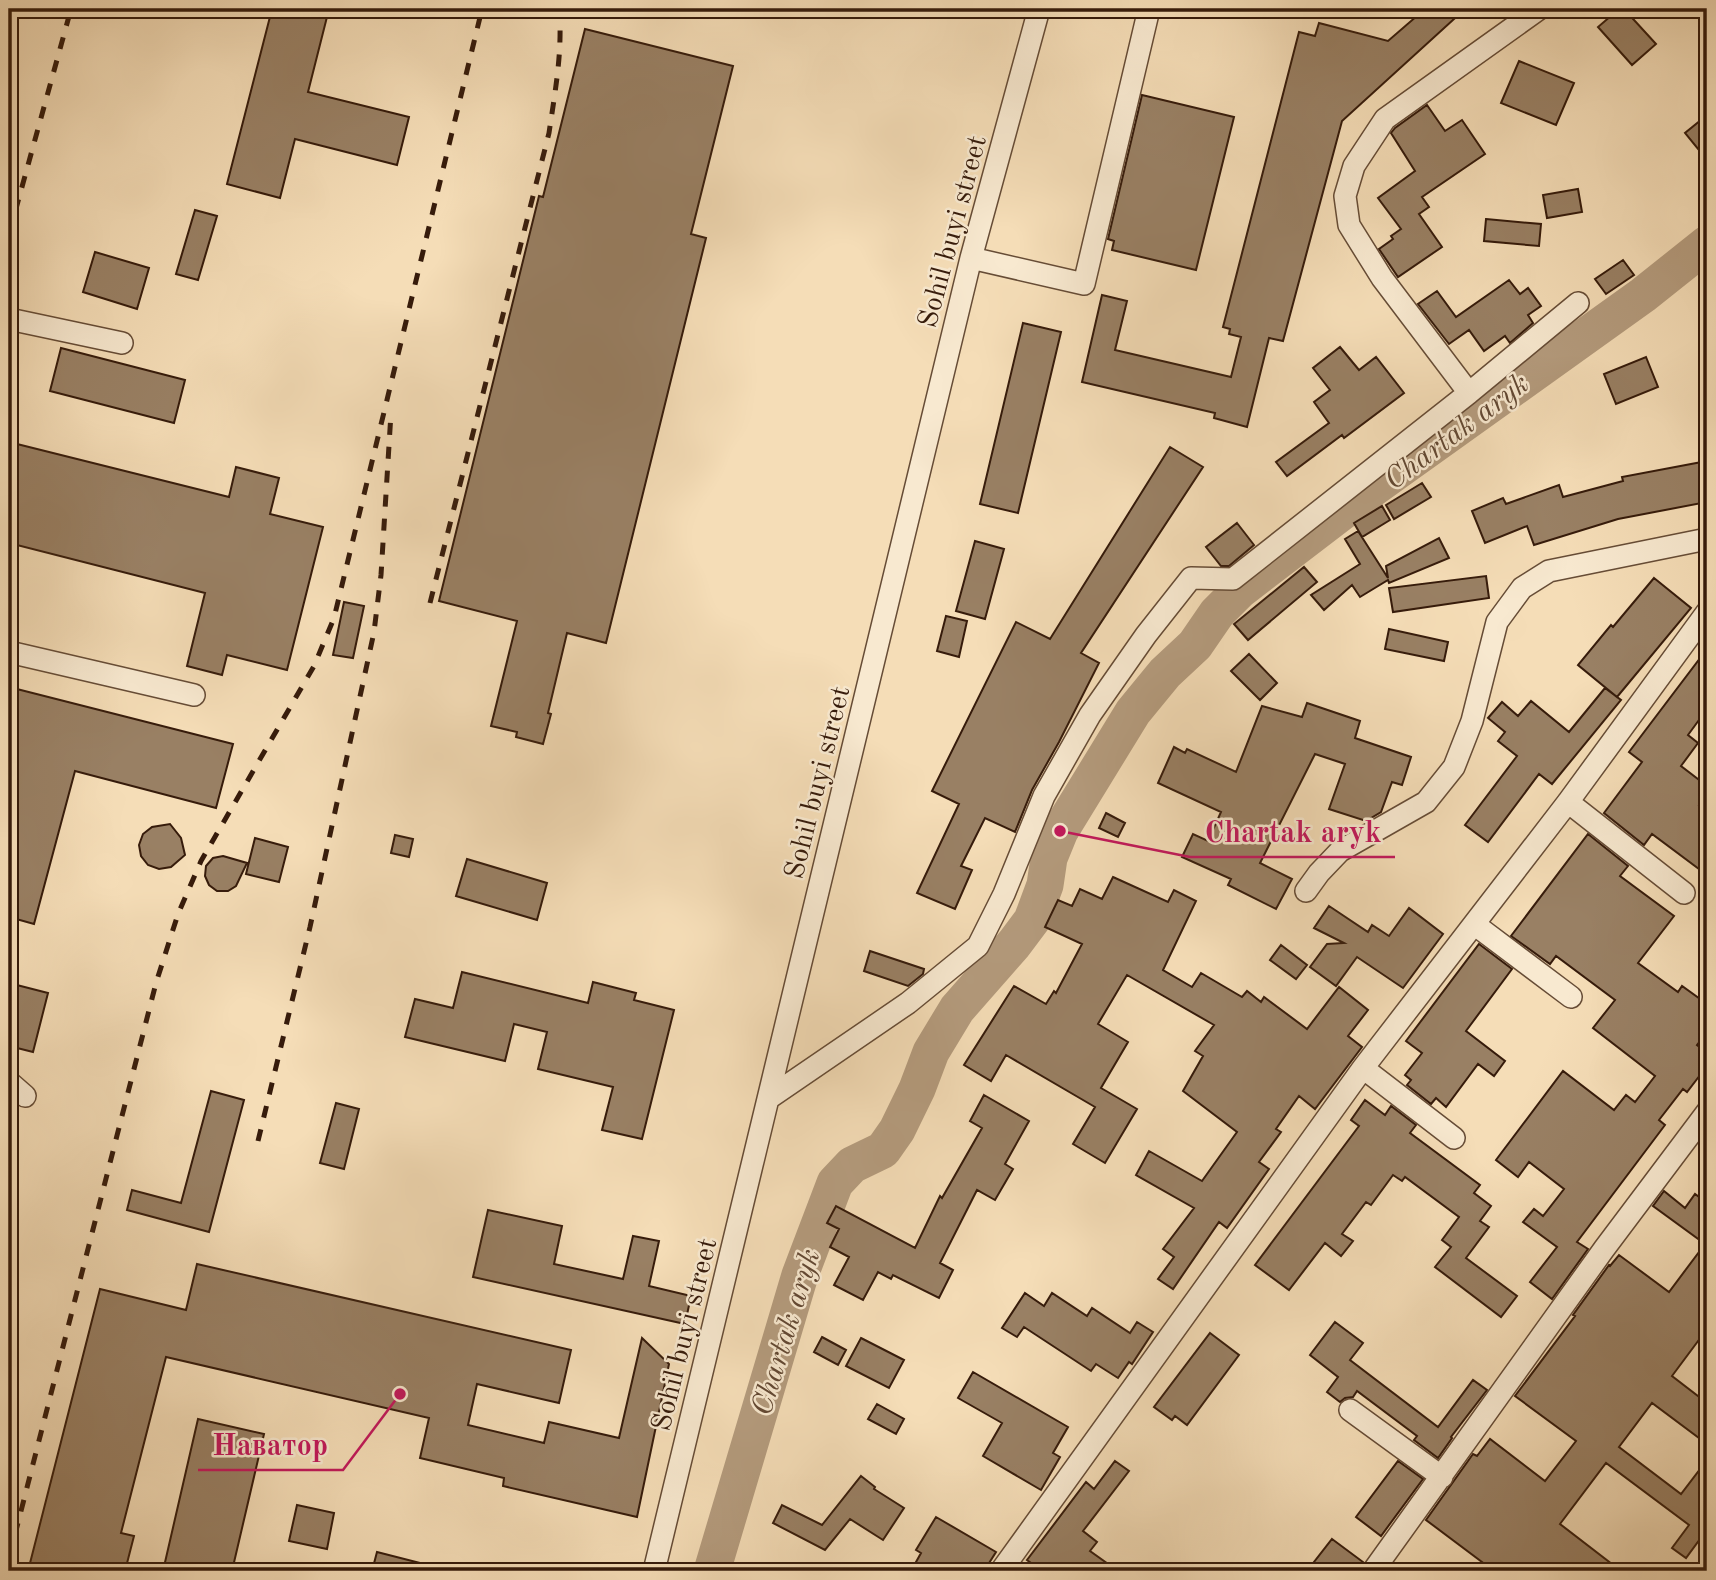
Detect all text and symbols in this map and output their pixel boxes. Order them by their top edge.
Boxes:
street label: Sohil buyi street [915,133,993,331]
water label: Chartak aryk [1379,369,1535,496]
street label: Sohil buyi street [781,683,856,882]
callout: Chartak aryk [1190,806,1395,857]
text: Chartak aryk [1205,819,1382,849]
street label: Sohil buyi street [648,1235,723,1434]
water label: Chartak aryk [747,1246,826,1419]
callout: Наватор [198,1419,343,1470]
text: Наватор [212,1432,328,1462]

